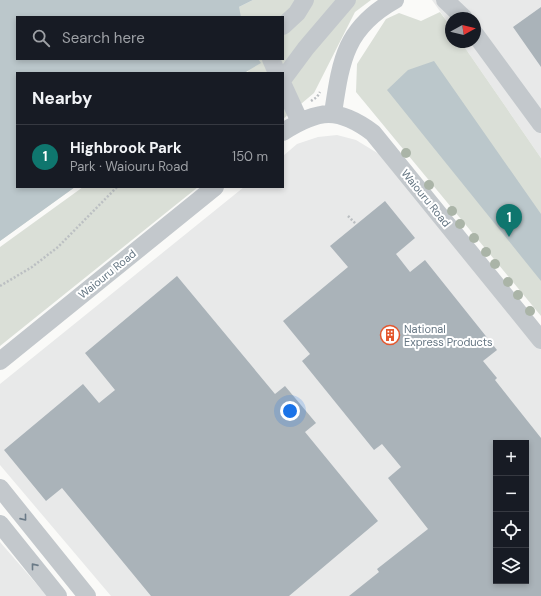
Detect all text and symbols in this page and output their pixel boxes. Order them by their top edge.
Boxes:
north arrow [445,12,481,48]
search box [16,16,284,60]
icon: search [30,27,52,49]
text: Search here [62,28,145,48]
text: Nearby [32,87,92,109]
text: Highbrook Park [70,138,182,158]
text: 1 [43,148,47,165]
text: 150 m [232,148,268,165]
text: Park · Waiouru Road [70,158,188,175]
street label: Waiouru Road [398,166,454,230]
pin: 1 [496,204,522,237]
street label: Waiouru Road [75,246,139,302]
place label: National Express Products [404,322,493,349]
building icon: National Express Products [379,324,401,346]
your location [280,401,300,421]
map controls [493,440,529,584]
button: + [493,440,529,476]
button: − [493,476,529,512]
button: locate [493,512,529,548]
one-way arrow [20,514,27,521]
button: layers [493,548,529,584]
one-way arrow [31,563,38,570]

